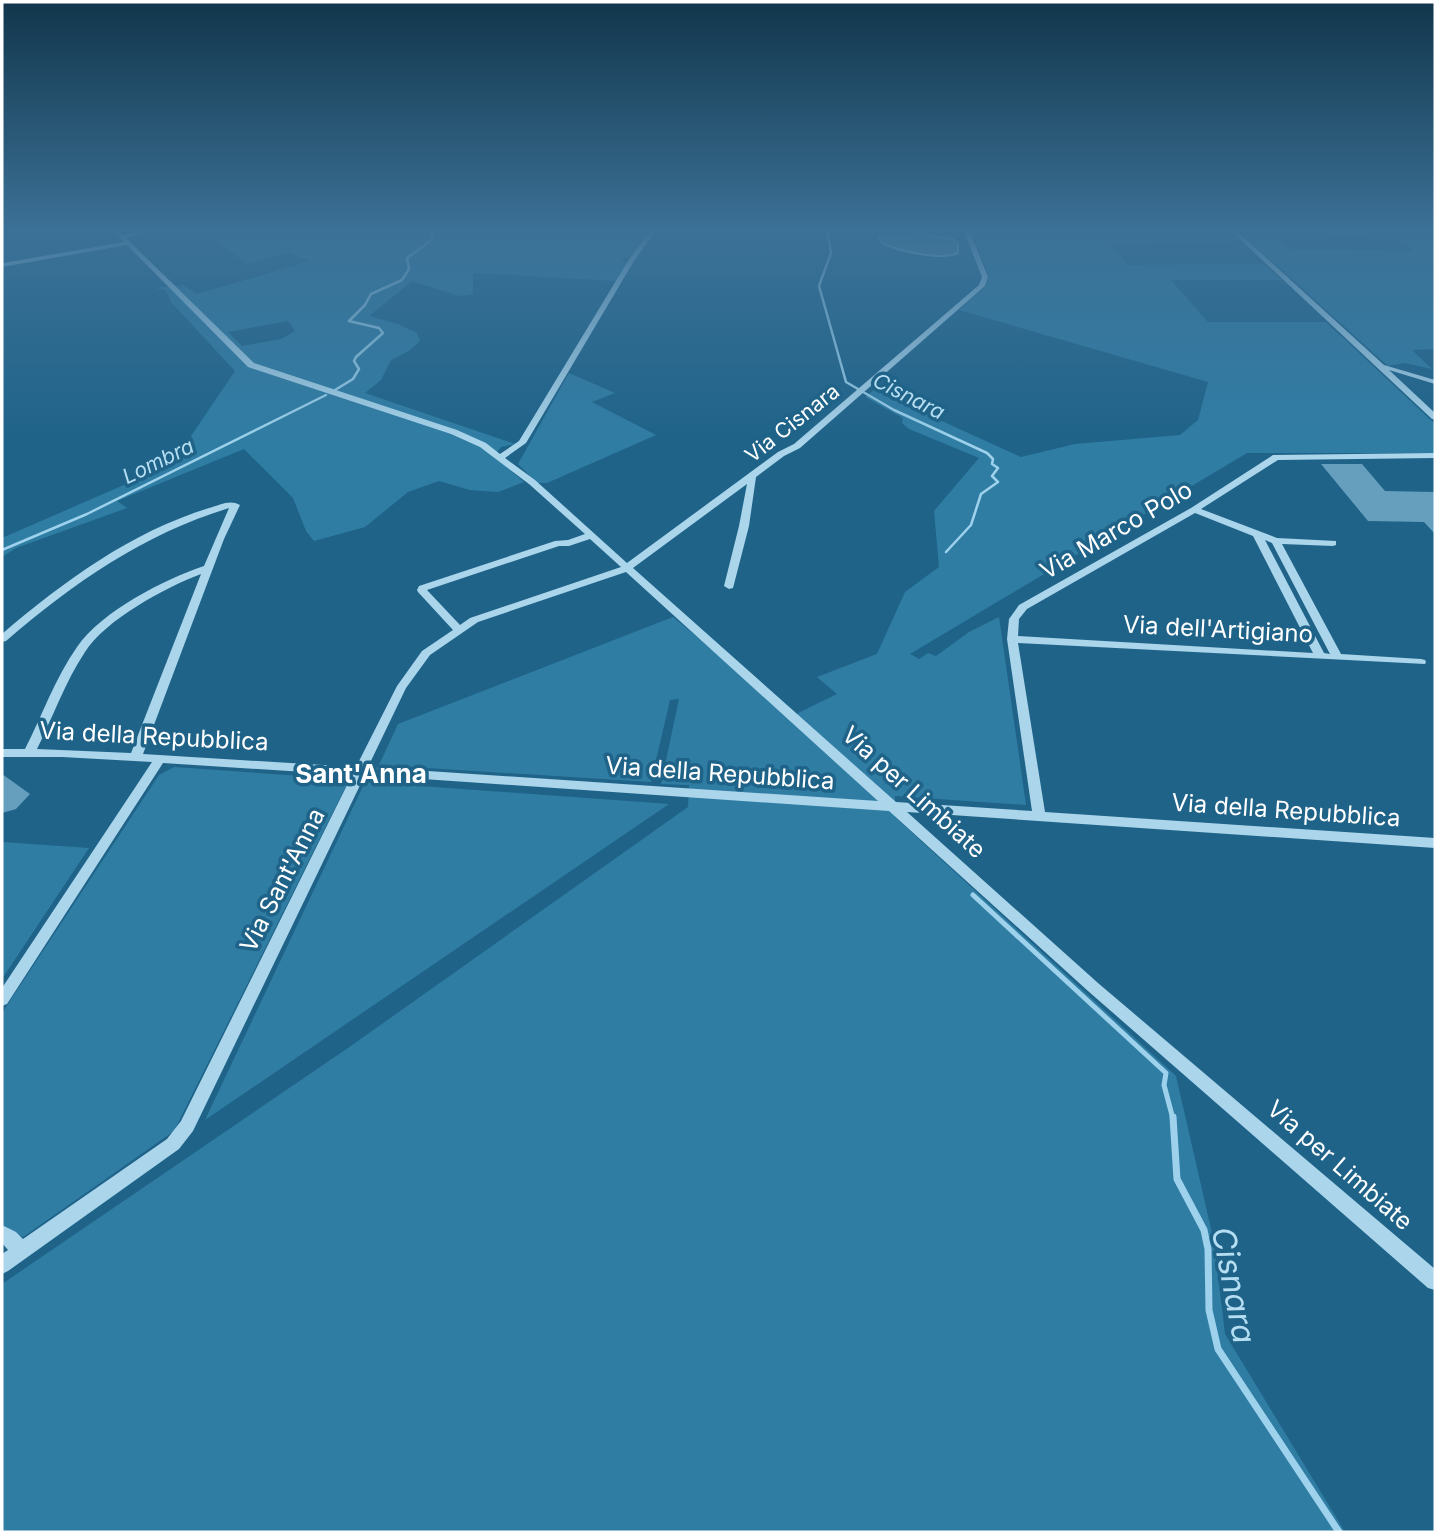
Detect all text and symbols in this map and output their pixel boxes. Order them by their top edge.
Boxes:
water label: Cisnara [869,367,949,425]
street label: Via Cisnara [740,378,844,468]
water label: Lombra [118,433,198,489]
street label: Via Marco Polo [1035,475,1197,585]
street label: Via dell'Artigiano [1122,610,1314,648]
street label: Via della Repubblica [39,716,269,756]
street label: Via per Limbiate [836,720,992,864]
street label: Via della Repubblica [604,751,836,795]
district label: Sant'Anna [295,758,427,789]
street label: Via della Repubblica [1170,788,1402,832]
street label: Via Sant'Anna [233,803,331,957]
street label: Via per Limbiate [1261,1094,1419,1236]
water label: Cisnara [1204,1223,1264,1347]

